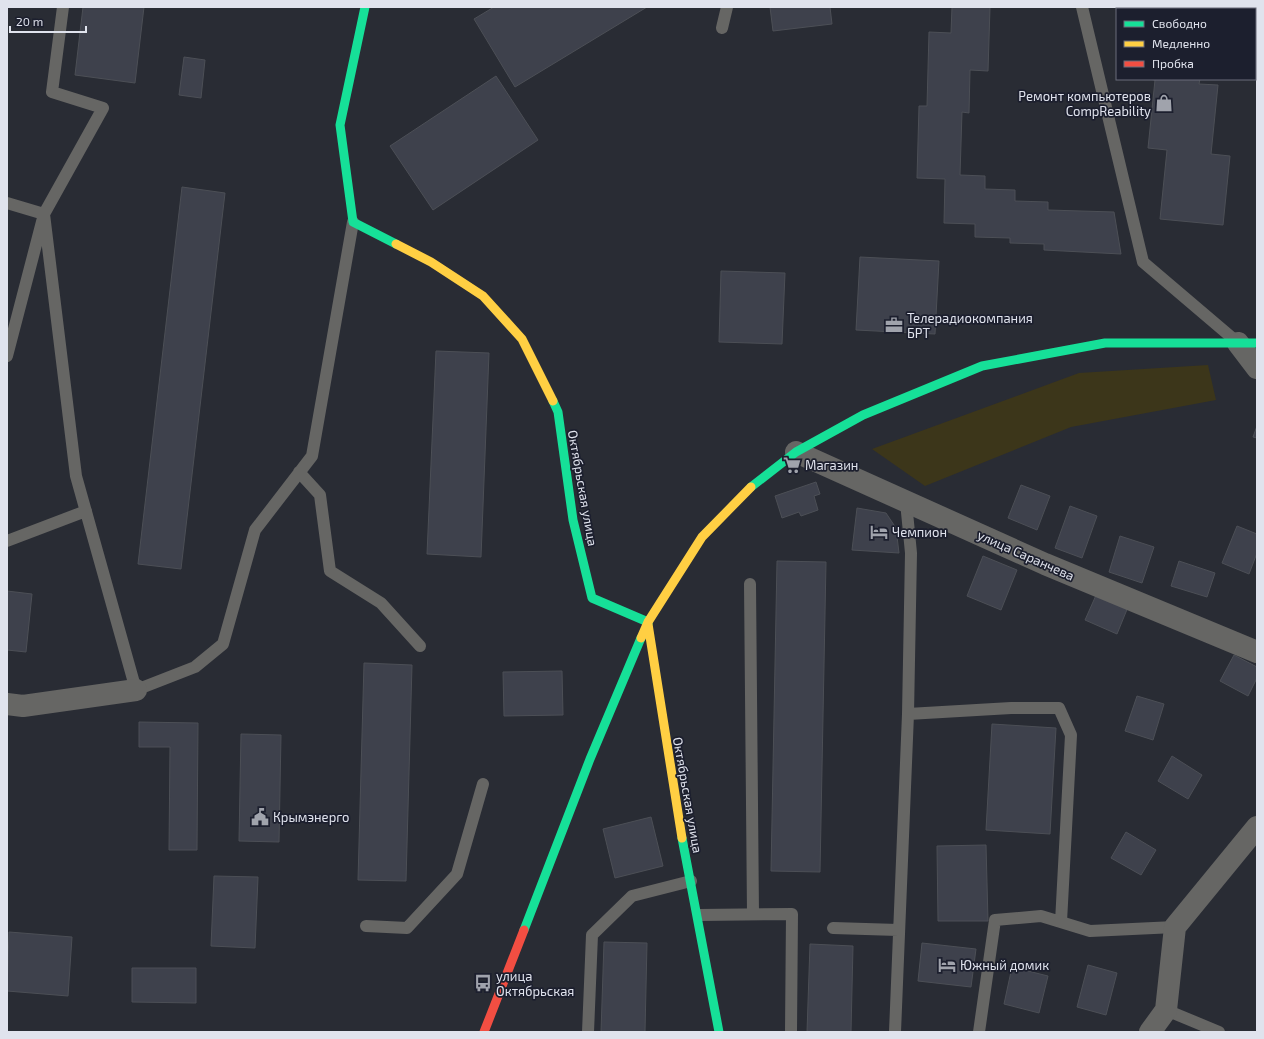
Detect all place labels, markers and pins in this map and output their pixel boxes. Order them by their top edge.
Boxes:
place label: Ремонт компьютеров CompReability [1018,88,1151,119]
shop icon: Ремонт компьютеров CompReability [1154,93,1174,113]
place label: Телерадиокомпания БРТ [907,310,1033,341]
office icon: Телерадиокомпания БРТ [884,315,904,335]
supermarket icon: Магазин [782,455,802,475]
place label: Магазин [805,457,858,473]
hotel icon: Чемпион [869,522,889,542]
place label: Чемпион [892,524,947,540]
public building icon: Крымэнерго [250,807,270,827]
place label: Крымэнерго [273,809,350,825]
hotel icon: Южный домик [937,955,957,975]
place label: Южный домик [960,957,1049,973]
place label: улица Октябрьская [496,968,574,999]
bus stop icon: улица Октябрьская [473,973,493,993]

